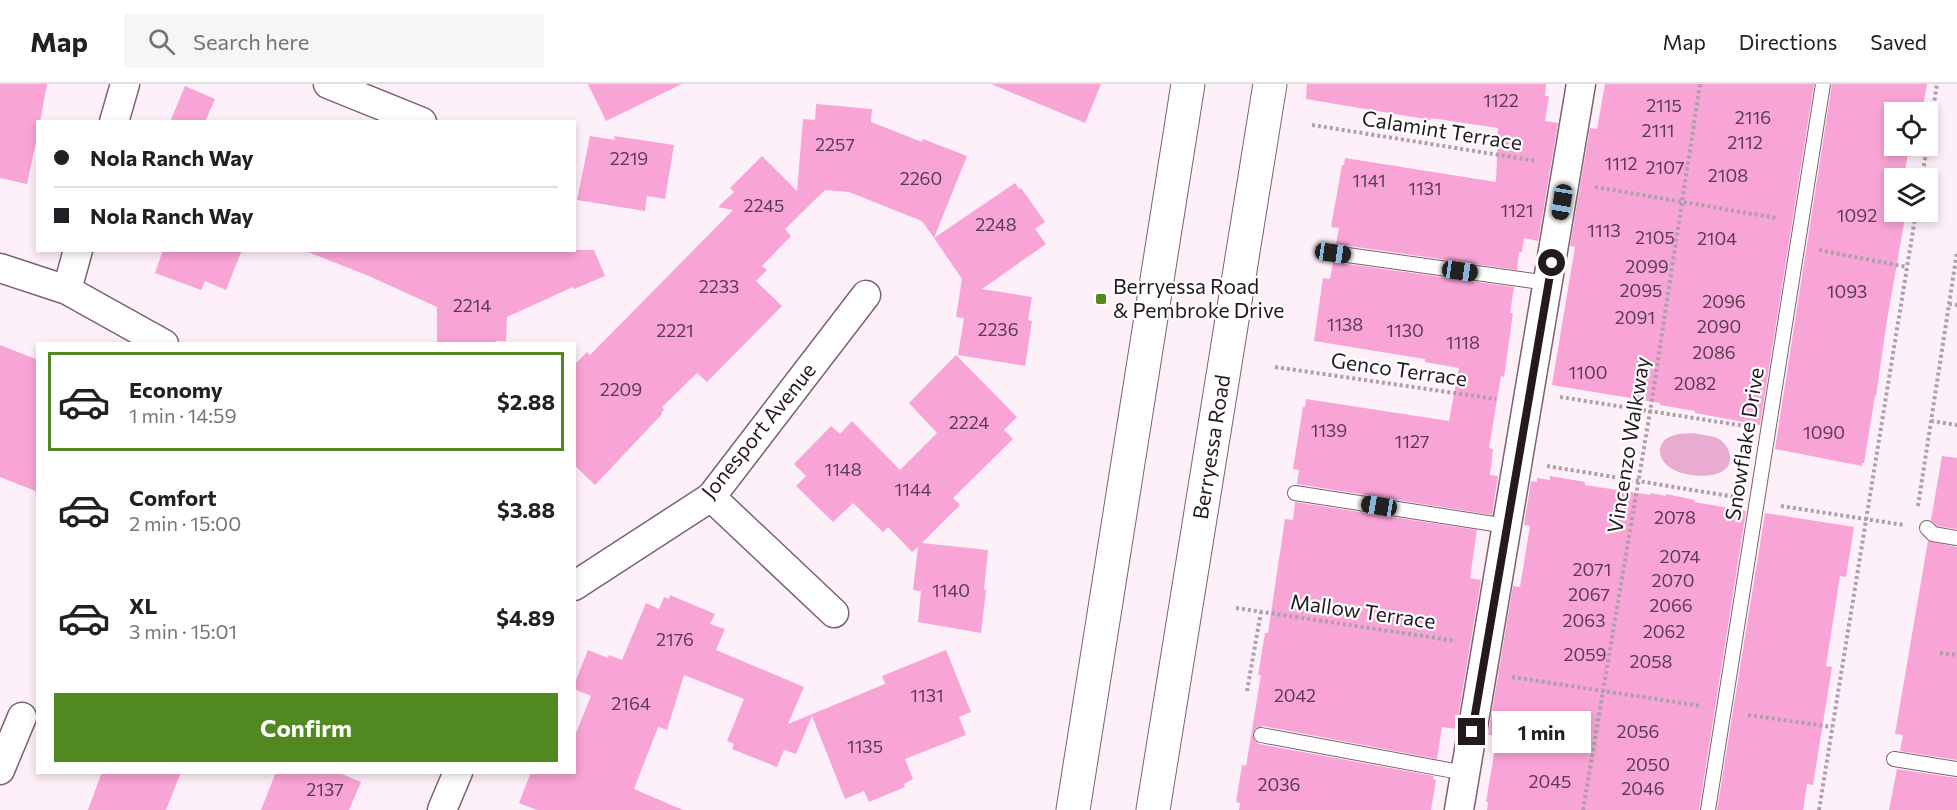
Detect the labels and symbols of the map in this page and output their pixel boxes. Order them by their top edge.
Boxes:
house number: 1122 [1483,89,1519,111]
house number: 2115 [1646,94,1682,116]
street label: Calamint Terrace [1360,105,1524,155]
house number: 2116 [1735,106,1771,128]
house number: 2111 [1641,119,1675,141]
house number: 2112 [1727,131,1763,153]
house number: 2257 [815,133,855,155]
house number: 2219 [610,147,648,169]
house number: 1112 [1604,152,1638,174]
house number: 2107 [1646,156,1684,178]
house number: 2108 [1708,164,1748,186]
house number: 2260 [900,167,942,189]
house number: 1141 [1352,169,1386,191]
house number: 1131 [1408,177,1442,199]
car [1550,183,1574,221]
house number: 2245 [744,194,784,216]
house number: 1121 [1500,199,1534,221]
house number: 1092 [1837,204,1877,226]
house number: 2248 [975,213,1017,235]
house number: 1113 [1587,219,1621,241]
house number: 2105 [1635,226,1675,248]
house number: 2104 [1697,227,1737,249]
car [1314,242,1352,264]
route start [1538,249,1565,276]
house number: 2099 [1625,255,1669,277]
car [1441,260,1479,282]
place label: Berryessa Road & Pembroke Drive [1113,273,1284,322]
house number: 2233 [699,275,739,297]
house number: 2095 [1620,279,1662,301]
house number: 1093 [1827,280,1867,302]
house number: 2096 [1702,290,1746,312]
marker: Berryessa Road & Pembroke Drive [1094,292,1108,306]
house number: 2214 [453,294,491,316]
house number: 2091 [1615,306,1655,328]
house number: 1138 [1327,313,1363,335]
house number: 2090 [1697,315,1741,337]
house number: 2236 [977,318,1019,340]
house number: 2221 [656,319,694,341]
house number: 1130 [1386,319,1424,341]
house number: 1118 [1446,331,1480,353]
house number: 2086 [1692,341,1736,363]
street label: Genco Terrace [1329,347,1469,390]
street label: Vincenzo Walkway [1601,355,1654,535]
street label: Jonesport Avenue [695,357,820,503]
house number: 1100 [1569,361,1607,383]
street label: Snowflake Drive [1719,365,1768,522]
house number: 2082 [1674,372,1716,394]
street label: Berryessa Road [1187,373,1234,521]
house number: 2209 [600,378,642,400]
house number: 2224 [949,411,989,433]
house number: 1139 [1311,419,1347,441]
house number: 1090 [1803,421,1845,443]
house number: 1127 [1395,430,1429,452]
house number: 1148 [824,458,862,480]
house number: 1144 [895,478,932,500]
car [1360,494,1398,518]
house number: 2078 [1654,506,1696,528]
house number: 2074 [1660,545,1701,567]
house number: 2071 [1573,558,1611,580]
house number: 2070 [1652,569,1694,591]
house number: 1140 [932,579,970,601]
house number: 2067 [1568,583,1610,605]
street label: Mallow Terrace [1289,588,1437,633]
house number: 2066 [1649,594,1693,616]
house number: 2063 [1563,609,1605,631]
house number: 2062 [1643,620,1685,642]
house number: 2176 [656,628,694,650]
house number: 2059 [1564,643,1606,665]
house number: 2058 [1630,650,1673,672]
house number: 1131 [910,684,944,706]
house number: 2042 [1274,684,1316,706]
house number: 2164 [611,692,651,714]
callout: 1 min [1493,711,1592,753]
route end [1458,718,1485,745]
house number: 2056 [1617,720,1659,742]
house number: 1135 [847,735,883,757]
house number: 2050 [1626,753,1670,775]
house number: 2045 [1529,770,1571,792]
house number: 2036 [1258,773,1300,795]
house number: 2046 [1621,777,1665,799]
house number: 2137 [306,778,344,800]

